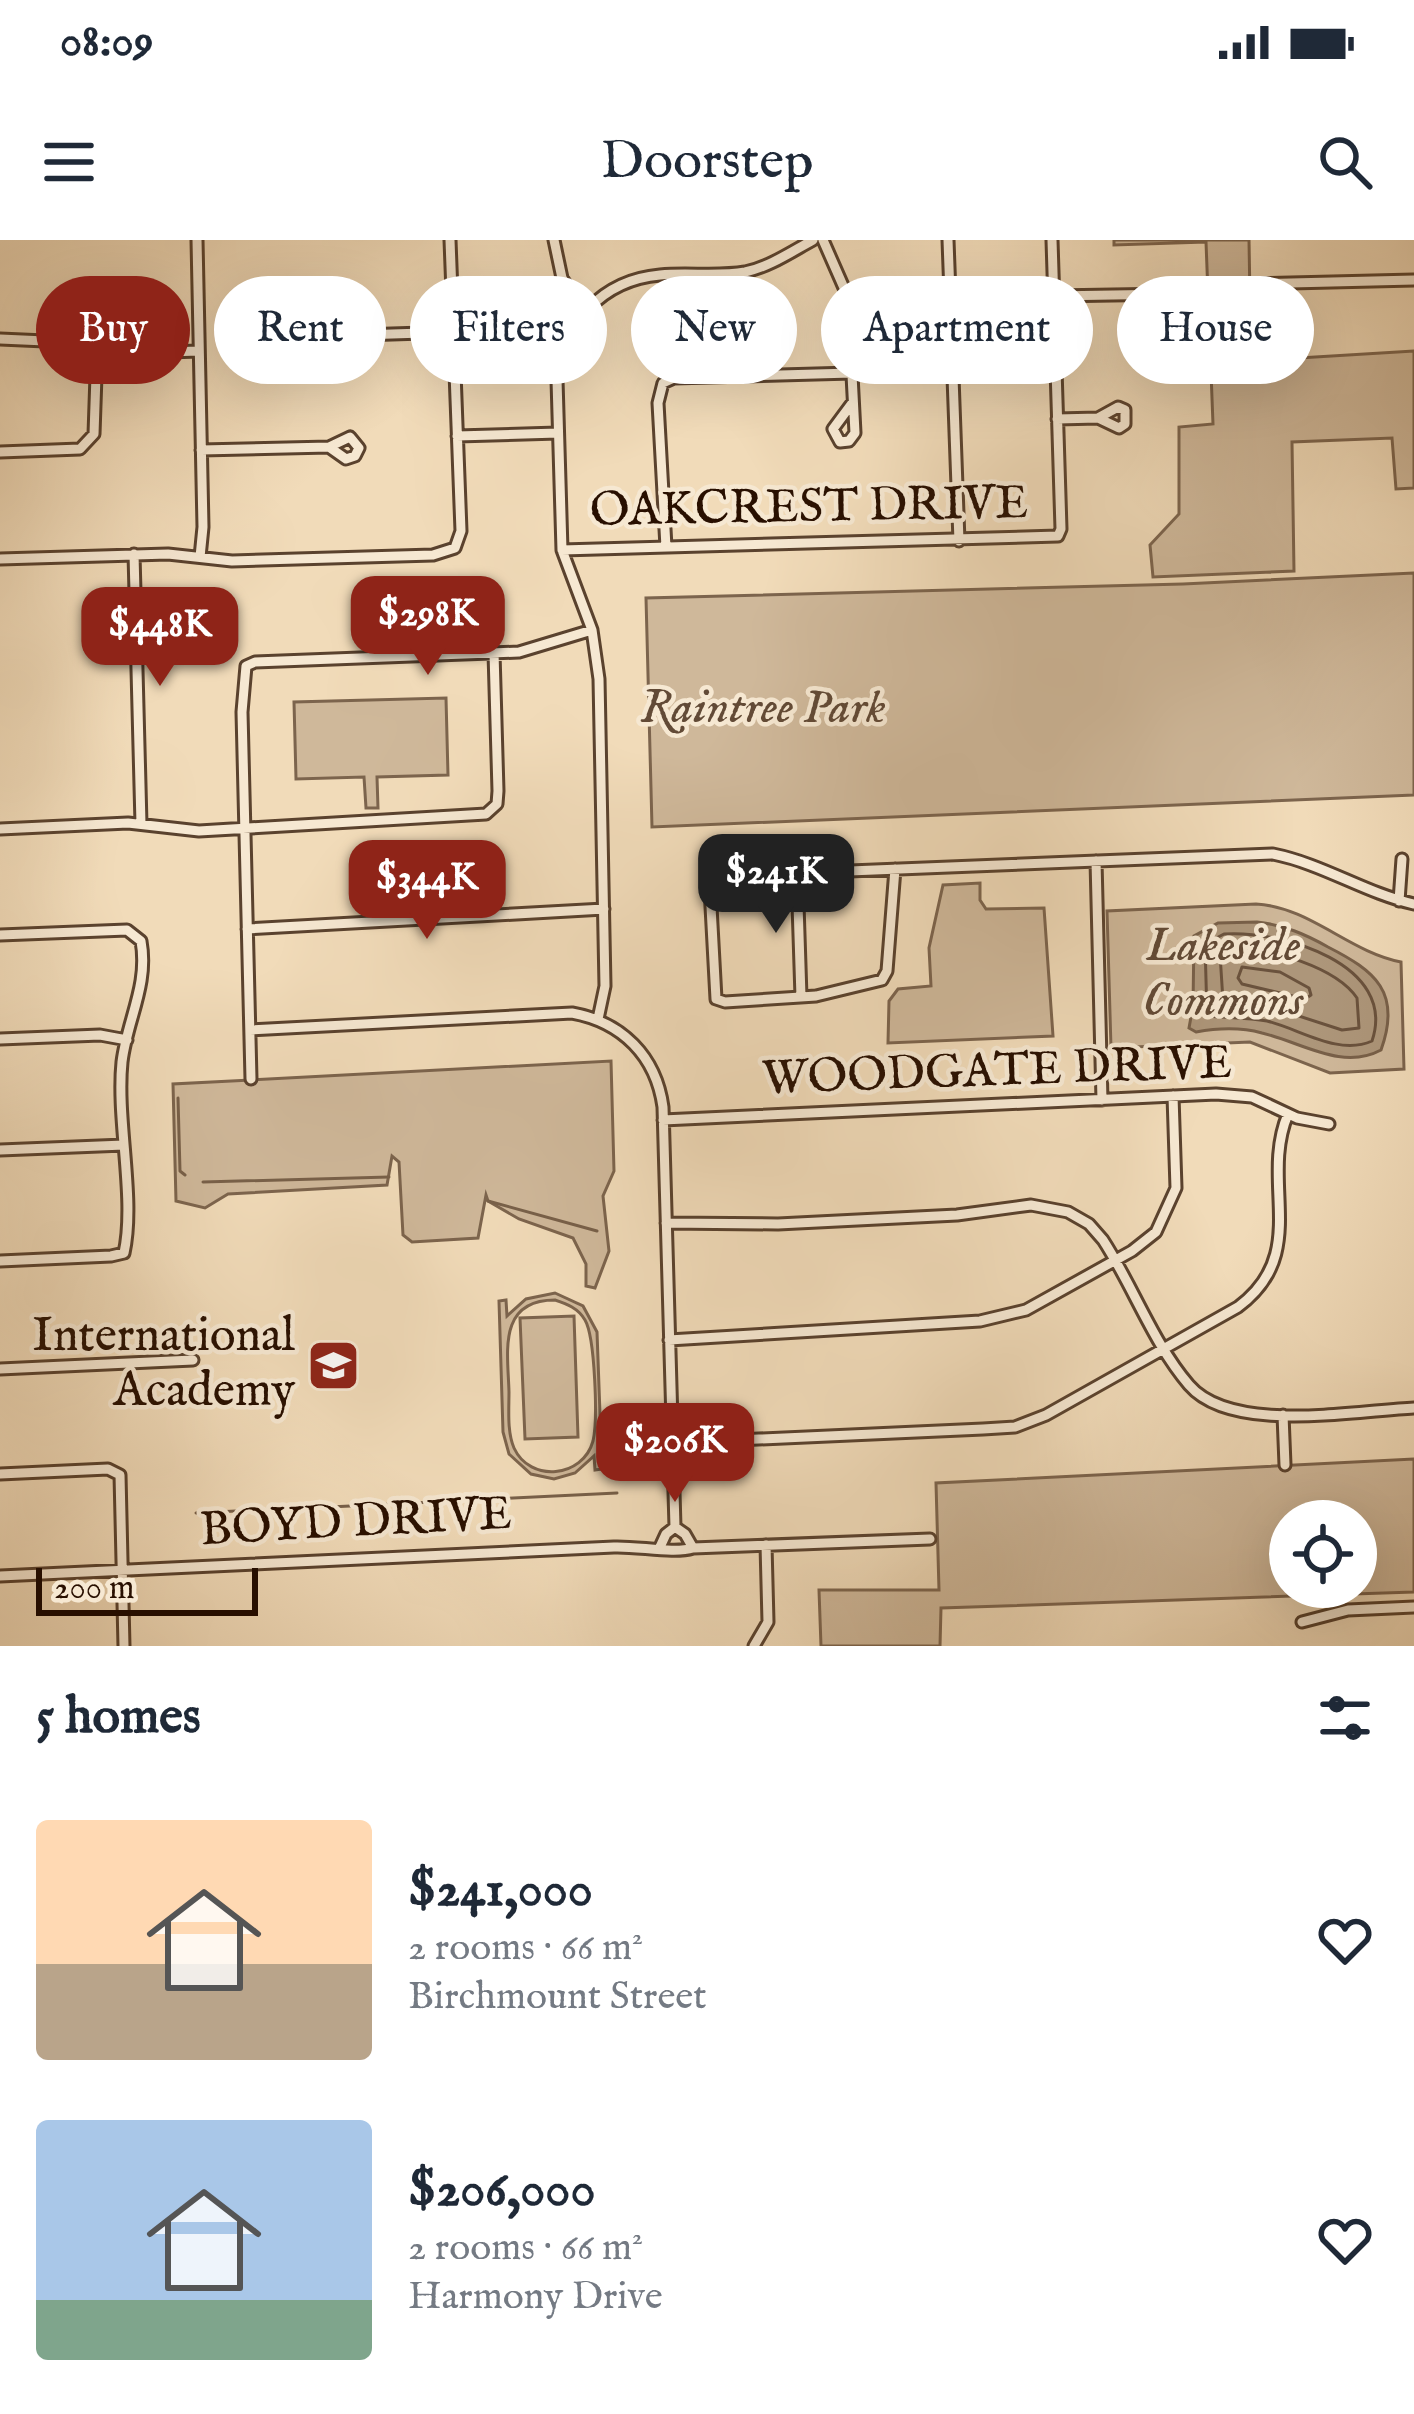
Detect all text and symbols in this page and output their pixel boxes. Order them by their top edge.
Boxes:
text: 08:09 [60,14,153,71]
text: Doorstep [601,128,813,197]
icon: menu [36,129,102,195]
icon: search [1312,129,1378,195]
chip: Buy [36,276,190,384]
chip: Rent [214,276,386,384]
chip: Filters [410,276,607,384]
chip: New [631,276,797,384]
chip: Apartment [821,276,1093,384]
chip: House [1117,276,1314,384]
street label: OAKCREST DRIVE [589,474,1029,542]
pin: $298K [344,576,512,678]
pin: $448K [76,587,244,689]
text: $298K [378,590,478,639]
text: $448K [108,601,212,650]
park label: Raintree Park [640,679,886,739]
pin: $241K [692,834,860,936]
pin: $344K [343,840,511,942]
text: $241K [725,848,827,897]
text: $344K [376,854,478,903]
park label: Lakeside Commons [1143,917,1305,1032]
street label: WOODGATE DRIVE [761,1034,1233,1110]
place label: International Academy [32,1307,296,1422]
school or university icon: International Academy [306,1337,362,1393]
pin: $206K [591,1403,759,1505]
text: $206K [623,1417,727,1466]
street label: BOYD DRIVE [199,1485,513,1561]
map controls [1269,1500,1377,1608]
button: locate [1269,1500,1377,1608]
scale bar [36,1562,258,1615]
text: 200 m [54,1568,135,1610]
icon: filters [1312,1685,1378,1751]
text: 5 homes [36,1686,201,1751]
text: $241,000 [408,1859,593,1924]
icon: home [132,1868,276,2012]
icon: heart [1312,1907,1378,1973]
text: 2 rooms · 66 m² [408,1924,643,1973]
text: Birchmount Street [408,1973,707,2022]
text: $206,000 [408,2159,595,2224]
icon: home [132,2168,276,2312]
icon: heart [1312,2207,1378,2273]
text: 2 rooms · 66 m² [408,2224,643,2273]
text: Harmony Drive [408,2273,663,2322]

